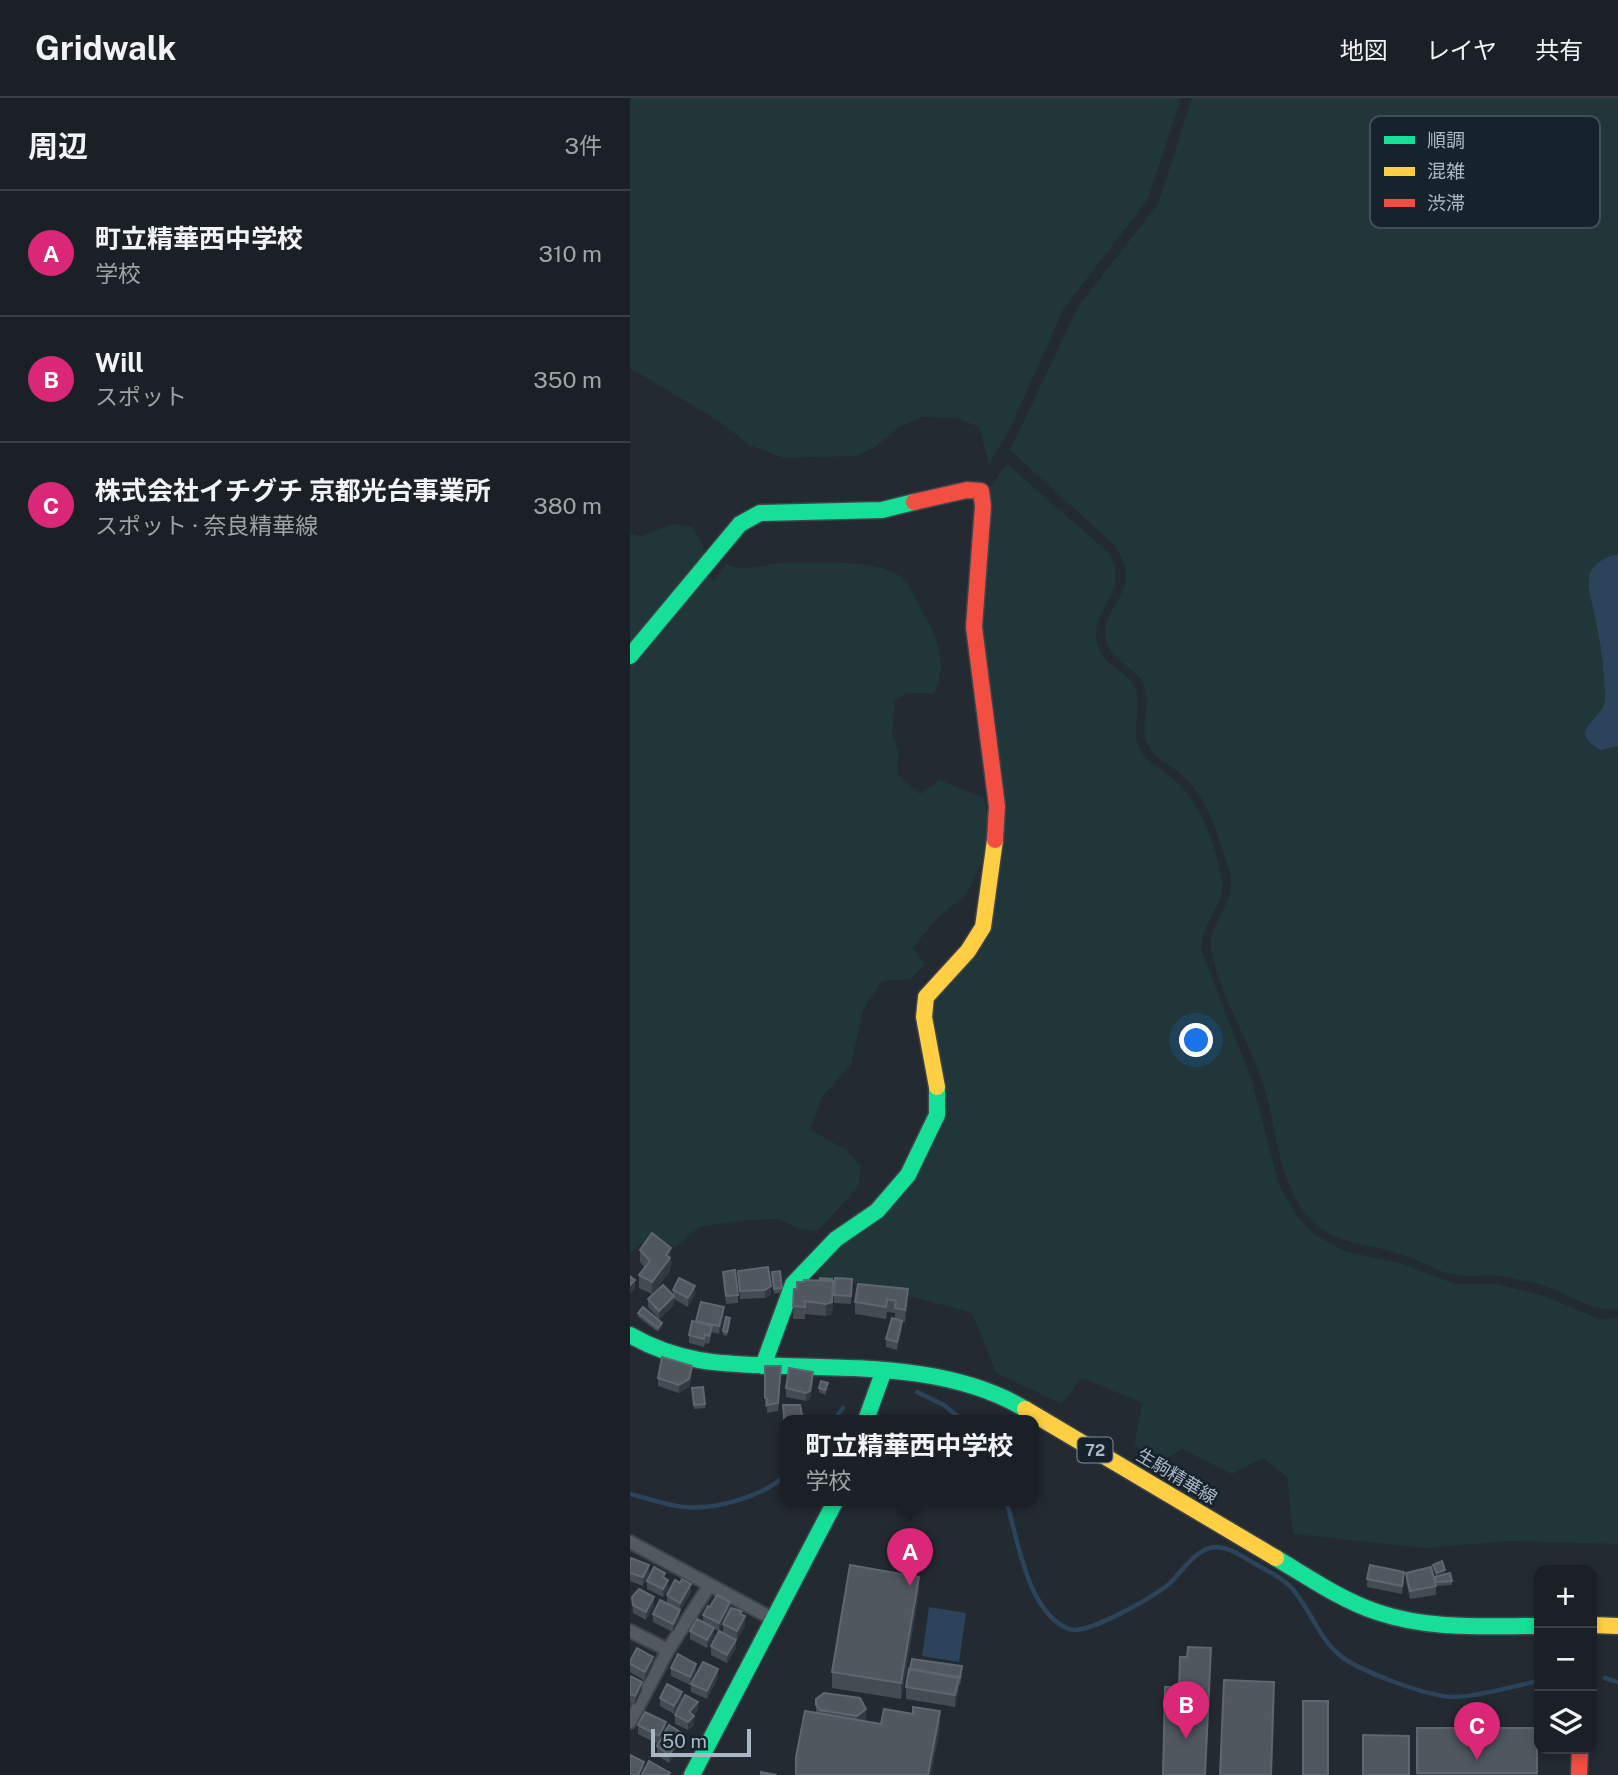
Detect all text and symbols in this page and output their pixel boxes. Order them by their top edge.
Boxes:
text: Gridwalk [35,29,176,67]
text: 地図 [1340,36,1388,64]
text: レイヤ [1426,36,1497,64]
text: 共有 [1535,36,1583,64]
legend [1370,116,1600,228]
text: 周辺 [28,128,88,164]
text: 順調 [1427,129,1465,151]
text: 3件 [565,132,602,159]
text: 混雑 [1427,160,1465,182]
text: 渋滞 [1427,192,1465,214]
text: 町立精華西中学校 [95,223,303,254]
text: A [43,240,59,267]
text: 310 m [539,240,602,267]
text: 学校 [95,260,141,287]
text: Will [95,347,144,378]
text: B [43,366,59,393]
text: 350 m [533,366,602,393]
text: スポット [95,383,187,410]
text: 株式会社イチグチ 京都光台事業所 [95,475,491,506]
text: C [43,492,59,519]
text: 380 m [533,492,602,519]
text: スポット · 奈良精華線 [95,512,318,539]
your location [1179,1023,1213,1057]
popup [780,1415,1039,1506]
text: 町立精華西中学校 [805,1430,1014,1461]
road number: 72 [1078,1438,1112,1462]
street label: 生駒精華線 [1133,1444,1221,1508]
text: 学校 [805,1467,851,1494]
pin: A [887,1528,933,1586]
map controls [1534,1565,1597,1754]
button: + [1534,1565,1597,1628]
button: − [1534,1628,1597,1691]
pin: B [1163,1681,1209,1739]
button: layers [1534,1691,1597,1754]
pin: C [1454,1702,1500,1760]
scale bar [651,1726,751,1758]
text: 50 m [662,1730,707,1752]

